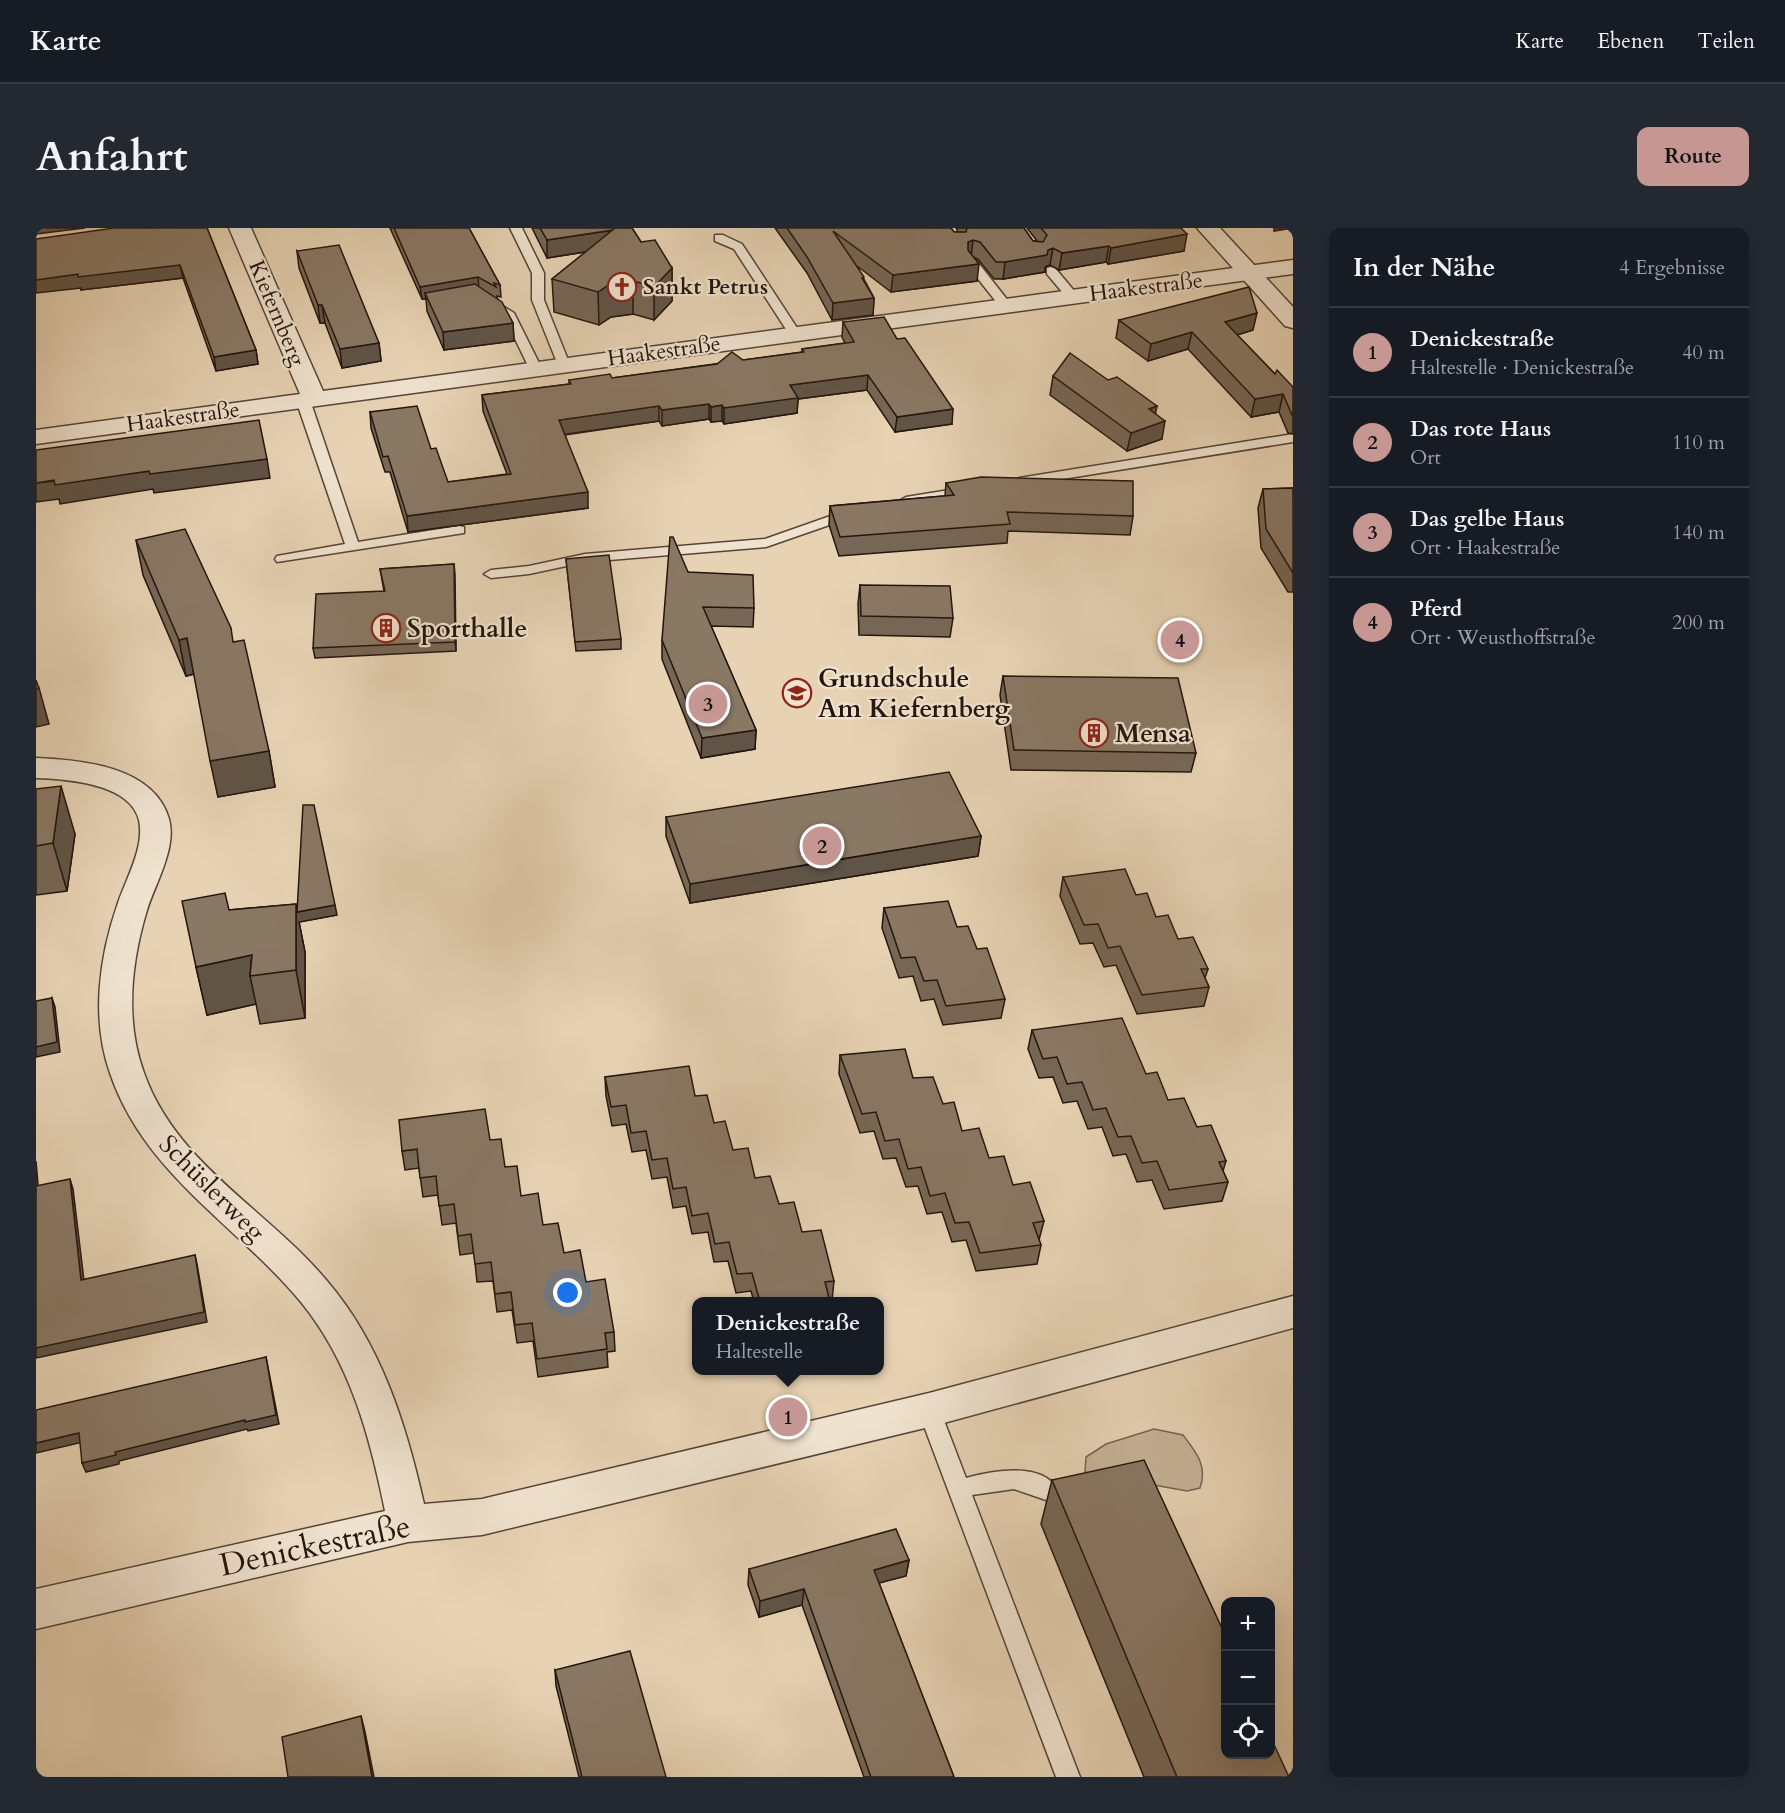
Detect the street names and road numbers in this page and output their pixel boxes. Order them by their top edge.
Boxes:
street label: Kiefernberg [241,256,313,371]
street label: Haakestraße [1088,265,1204,309]
street label: Haakestraße [605,328,723,374]
street label: Haakestraße [124,394,242,440]
street label: Schüslerweg [151,1127,273,1249]
street label: Denickestraße [216,1504,414,1588]

